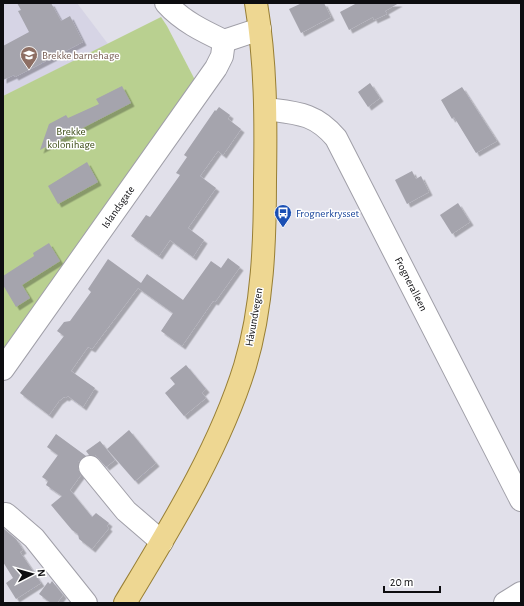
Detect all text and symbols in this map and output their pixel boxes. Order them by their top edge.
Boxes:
school or university icon: Brekke barnehage [19,45,39,70]
place label: Brekke barnehage [42,50,119,61]
park label: Brekke kolonihage [47,126,95,150]
street label: Islandsgate [100,184,136,230]
bus stop icon: Frognerkrysset [273,203,293,228]
place label: Frognerkrysset [296,208,360,219]
street label: Frogneralleen [393,255,429,313]
street label: Håvundvegen [243,287,265,347]
north arrow [12,554,52,594]
scale bar [384,568,440,594]
text: N [36,569,47,577]
text: 20 m [390,576,413,588]

